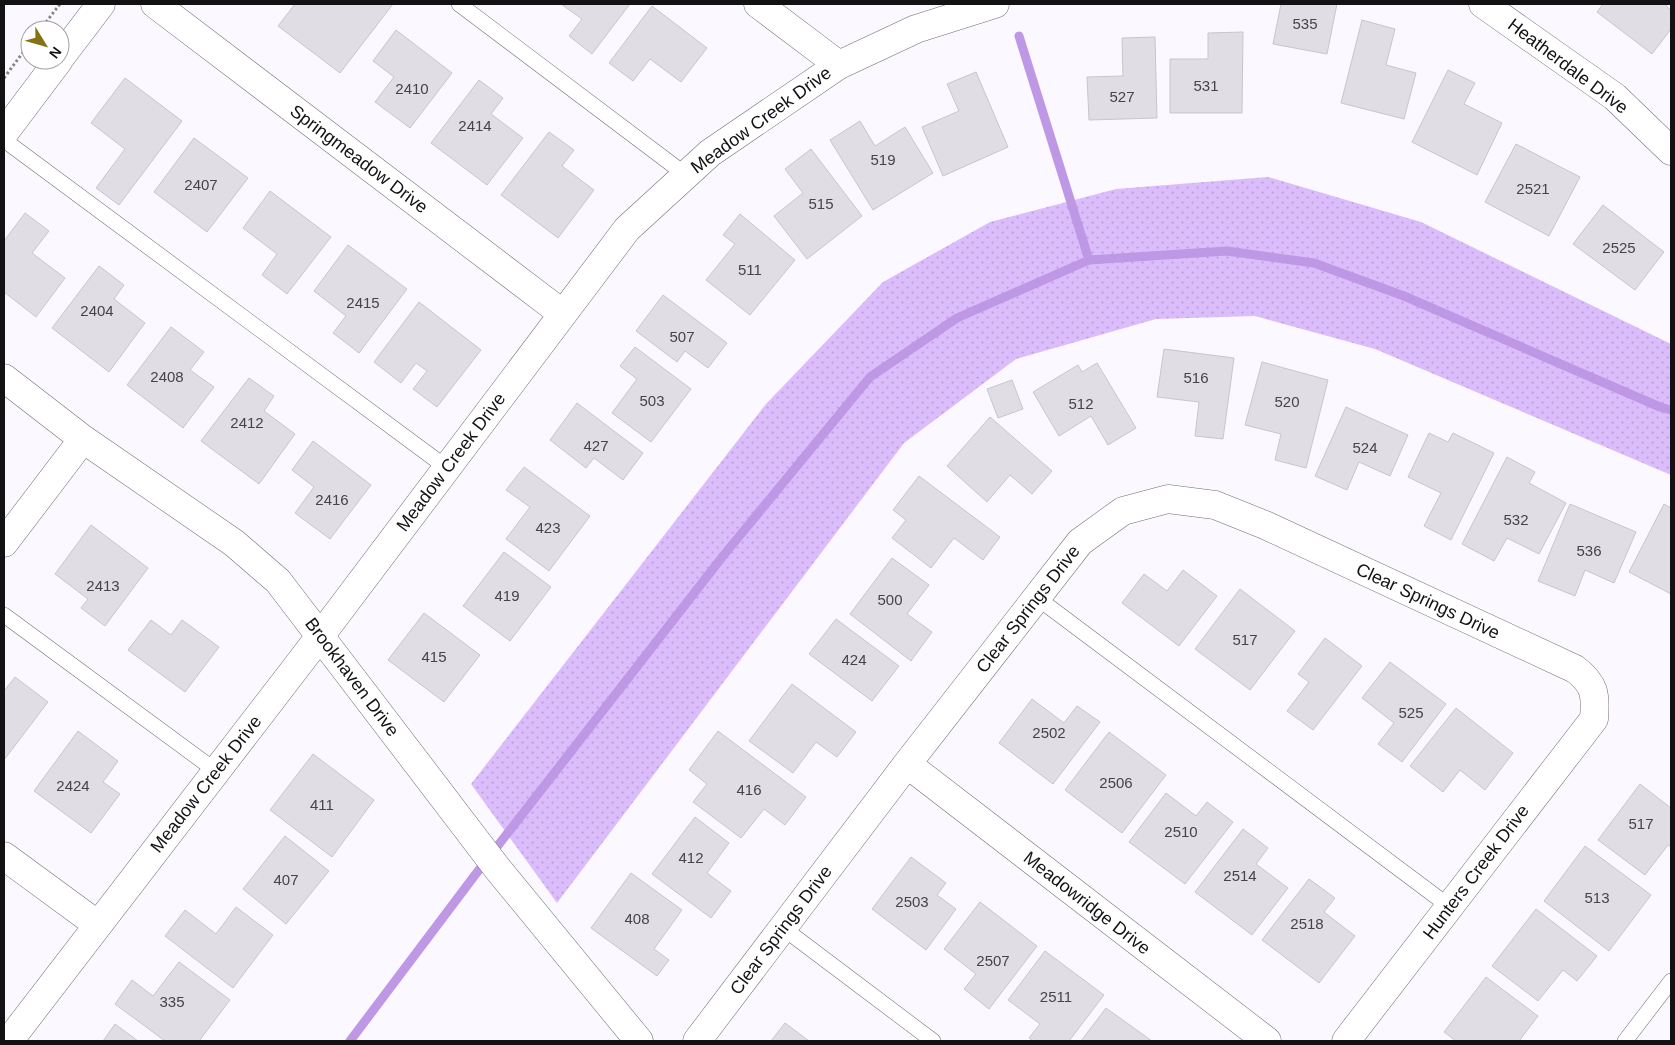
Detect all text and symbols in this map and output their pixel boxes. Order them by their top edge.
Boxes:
street label: Heatherdale Drive [1504,14,1632,118]
house number: 535 [1292,15,1318,32]
north arrow [20,20,70,70]
text: N [46,44,65,62]
street label: Meadow Creek Drive [687,63,835,177]
house number: 531 [1193,77,1219,94]
house number: 2410 [395,80,429,97]
house number: 527 [1109,88,1135,105]
street label: Springmeadow Drive [286,101,432,217]
house number: 2414 [458,117,492,134]
house number: 519 [870,151,896,168]
house number: 2407 [184,176,218,193]
house number: 2521 [1516,180,1550,197]
house number: 515 [808,195,834,212]
house number: 2525 [1602,239,1636,256]
house number: 511 [738,261,762,278]
house number: 2415 [346,294,380,311]
house number: 2404 [80,302,114,319]
house number: 507 [669,328,695,345]
house number: 2408 [150,368,184,385]
house number: 516 [1183,369,1209,386]
street label: Meadow Creek Drive [392,389,510,535]
house number: 503 [639,392,665,409]
house number: 520 [1274,393,1300,410]
house number: 512 [1068,395,1094,412]
house number: 2412 [230,414,264,431]
house number: 427 [583,437,609,454]
house number: 524 [1352,439,1378,456]
house number: 2416 [315,491,349,508]
house number: 532 [1503,511,1529,528]
house number: 423 [535,519,561,536]
street label: Clear Springs Drive [972,541,1084,677]
house number: 536 [1576,542,1602,559]
street label: Clear Springs Drive [1353,559,1503,643]
house number: 2413 [86,577,120,594]
house number: 419 [494,587,520,604]
house number: 500 [877,591,903,608]
street label: Brookhaven Drive [301,614,403,740]
house number: 517 [1232,631,1258,648]
house number: 415 [421,648,447,665]
house number: 424 [841,651,867,668]
house number: 525 [1398,704,1424,721]
street label: Meadow Creek Drive [146,712,266,856]
house number: 2502 [1032,724,1066,741]
house number: 2506 [1099,774,1133,791]
house number: 2424 [56,777,90,794]
house number: 416 [736,781,762,798]
house number: 411 [310,796,334,813]
street label: Hunters Creek Drive [1419,801,1533,943]
house number: 517 [1628,815,1654,832]
house number: 2510 [1164,823,1198,840]
street label: Meadowridge Drive [1020,847,1154,959]
house number: 412 [678,849,704,866]
street label: Clear Springs Drive [726,862,836,998]
house number: 2514 [1223,867,1257,884]
house number: 407 [273,871,299,888]
house number: 513 [1584,889,1610,906]
house number: 2503 [895,893,929,910]
house number: 408 [624,910,650,927]
house number: 2518 [1290,915,1324,932]
house number: 2507 [976,952,1010,969]
house number: 2511 [1040,988,1072,1005]
house number: 335 [159,993,185,1010]

